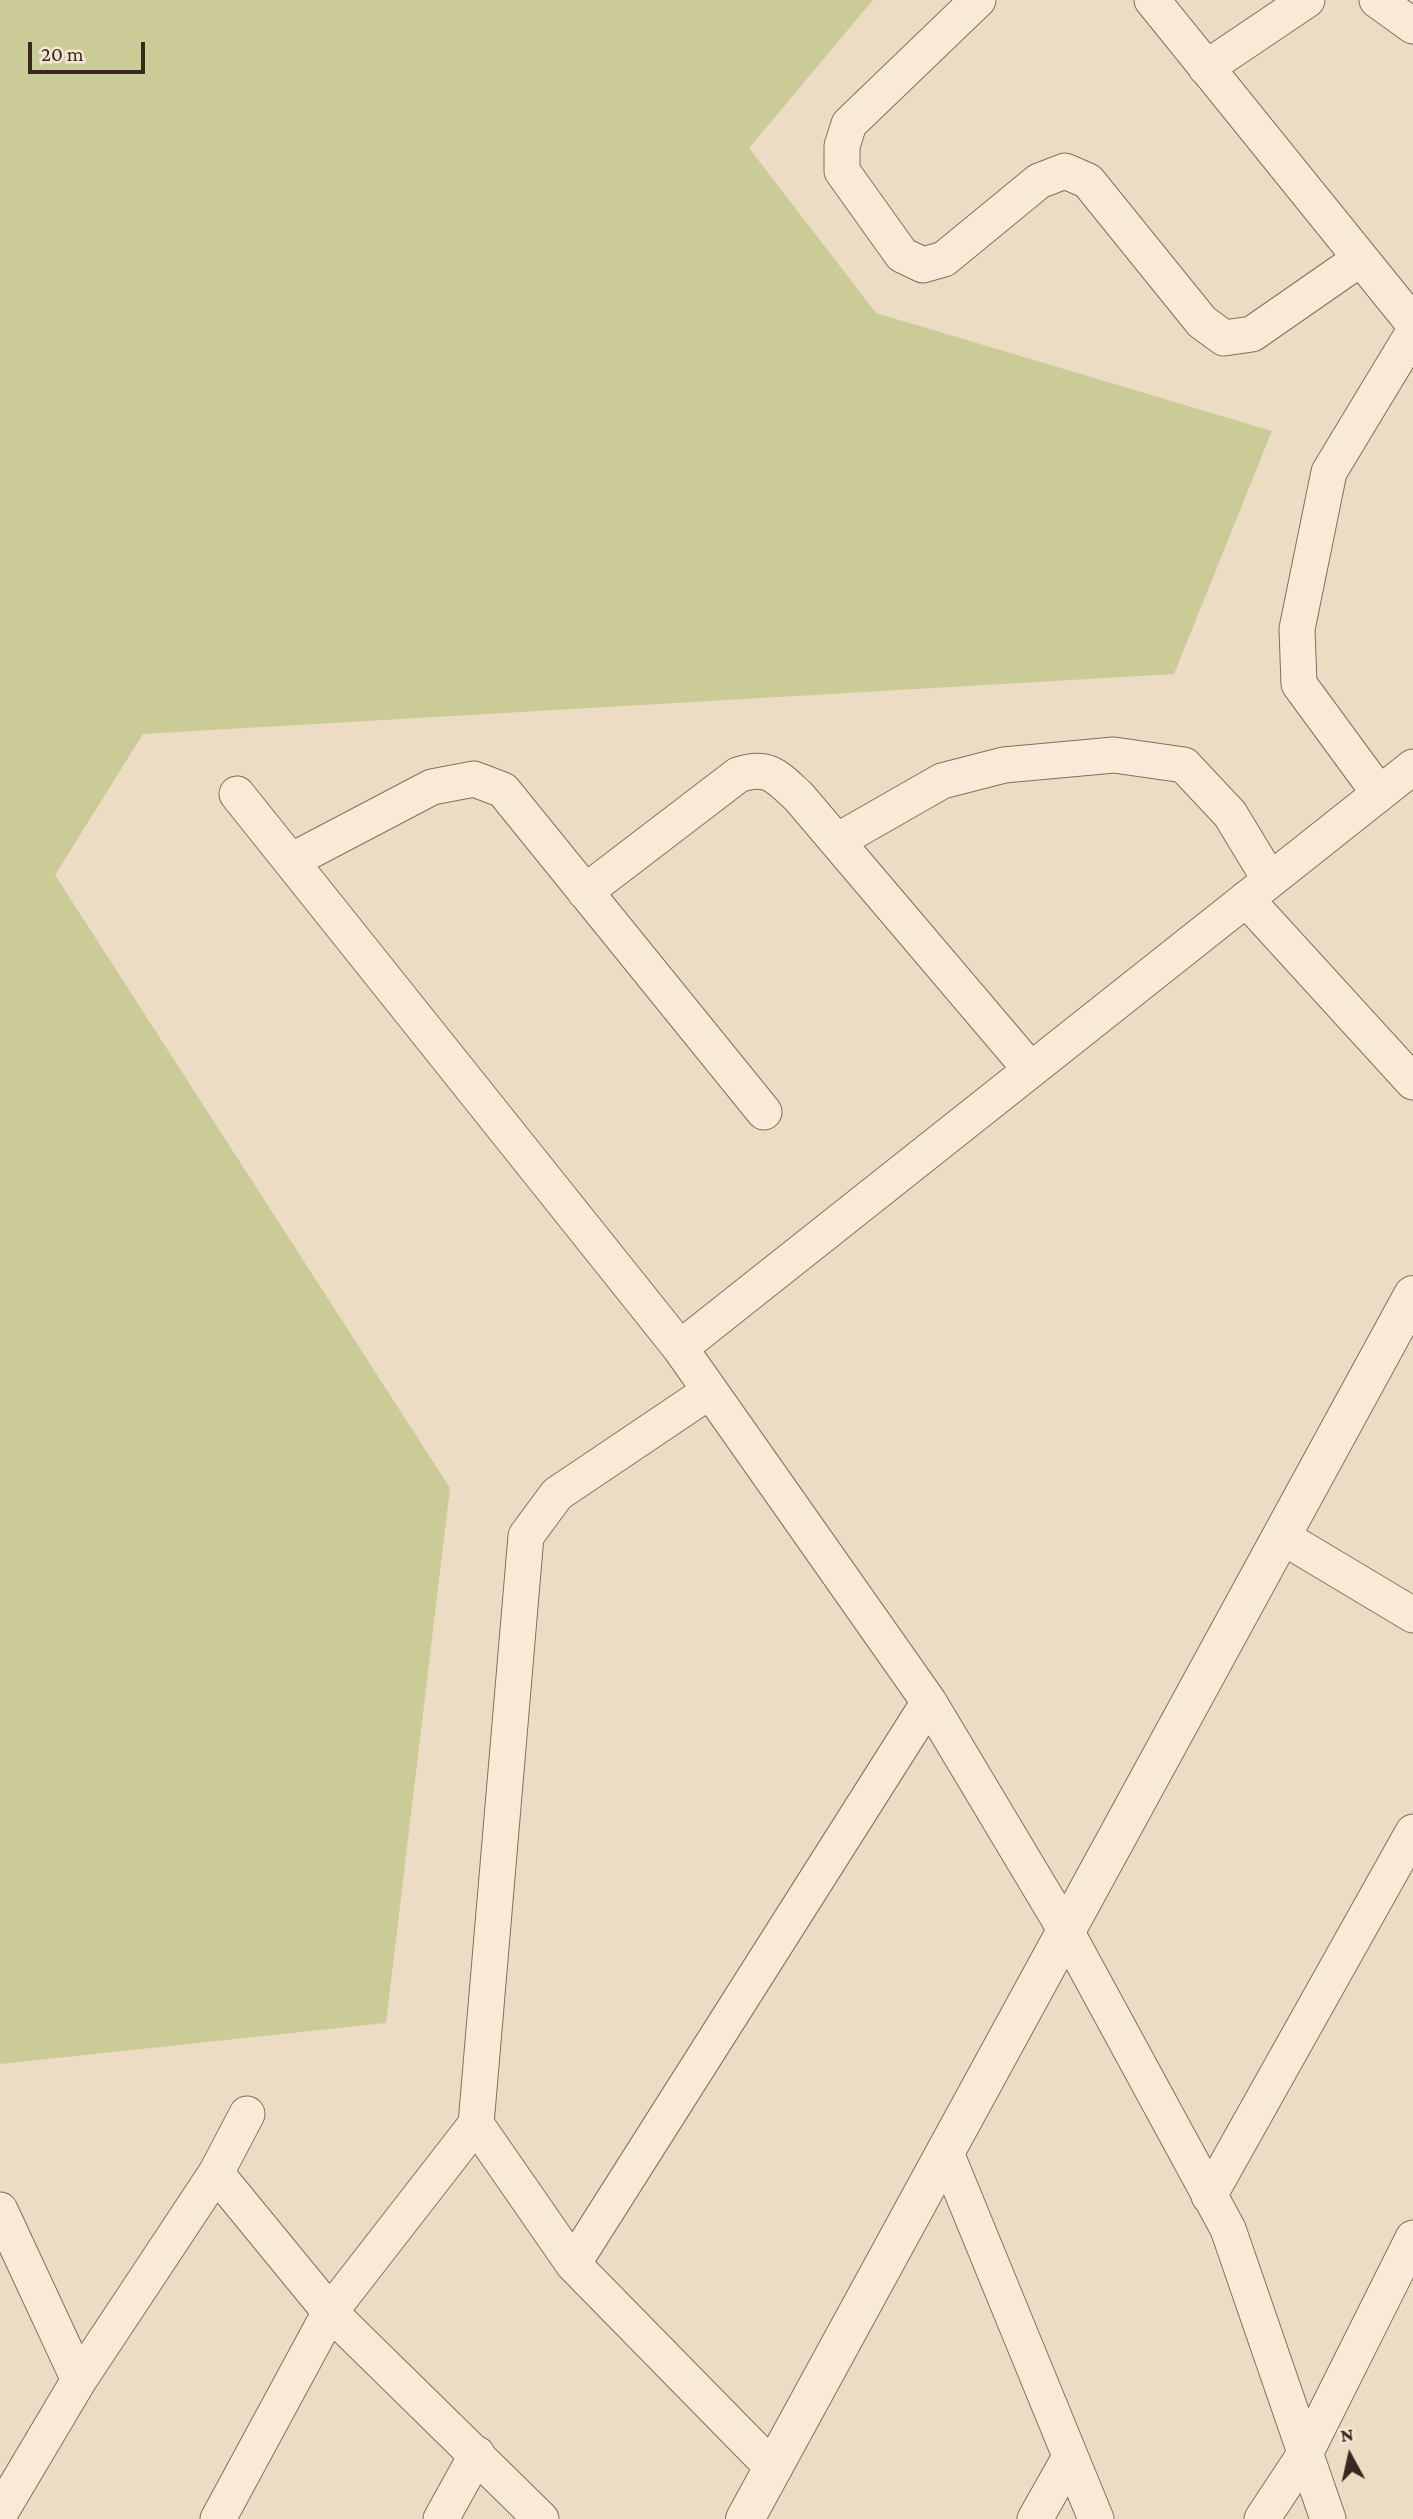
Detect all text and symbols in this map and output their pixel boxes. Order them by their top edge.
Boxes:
scale bar [32,28,149,72]
text: 20 m [41,42,84,66]
north arrow [1315,2421,1385,2491]
text: N [1339,2423,1355,2446]

